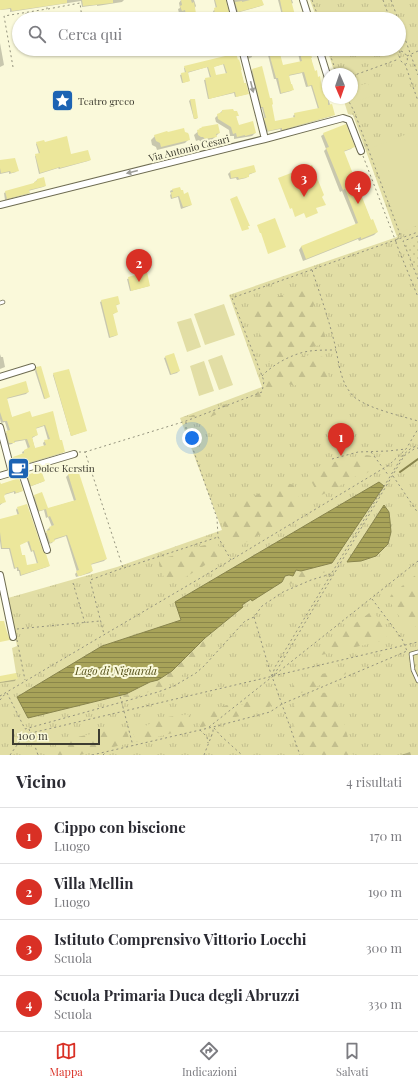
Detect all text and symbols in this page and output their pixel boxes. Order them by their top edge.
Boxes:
search box [12,12,406,56]
icon: search [26,23,48,45]
text: Cerca qui [58,24,122,44]
north arrow [322,68,358,104]
one-way arrow [249,81,255,93]
place icon: Teatro greco [49,88,75,114]
place label: Teatro greco [78,94,135,108]
street label: Via Antonio Cesari [146,131,231,165]
pin: 3 [291,164,317,197]
one-way arrow [126,170,138,176]
pin: 4 [345,171,371,204]
pin: 2 [126,249,152,282]
pin: 1 [328,423,354,456]
your location [182,428,202,448]
cafe icon: Dolce Kerstin [5,455,31,481]
place label: Dolce Kerstin [34,461,95,475]
water label: Lago di Niguarda [74,663,157,678]
scale bar [12,727,100,746]
text: 100 m [18,728,48,743]
text: Vicino [16,770,66,792]
text: 4 risultati [346,773,402,790]
text: Cippo con biscione [54,817,186,837]
text: 1 [27,827,31,844]
text: 170 m [369,827,402,844]
text: Luogo [54,837,90,854]
text: Villa Mellin [54,873,133,893]
text: 2 [26,883,32,900]
text: 190 m [368,883,402,900]
text: Luogo [54,893,90,910]
text: Istituto Comprensivo Vittorio Locchi [54,929,307,949]
text: 3 [26,939,32,956]
text: 300 m [366,939,402,956]
text: Scuola [54,949,92,966]
text: Scuola Primaria Duca degli Abruzzi [54,985,299,1005]
text: 4 [26,995,32,1012]
text: 330 m [368,995,402,1012]
text: Scuola [54,1005,92,1022]
tab: Mappa [50,1040,83,1079]
tab: Indicazioni [182,1040,237,1079]
tab: Salvati [336,1040,368,1079]

